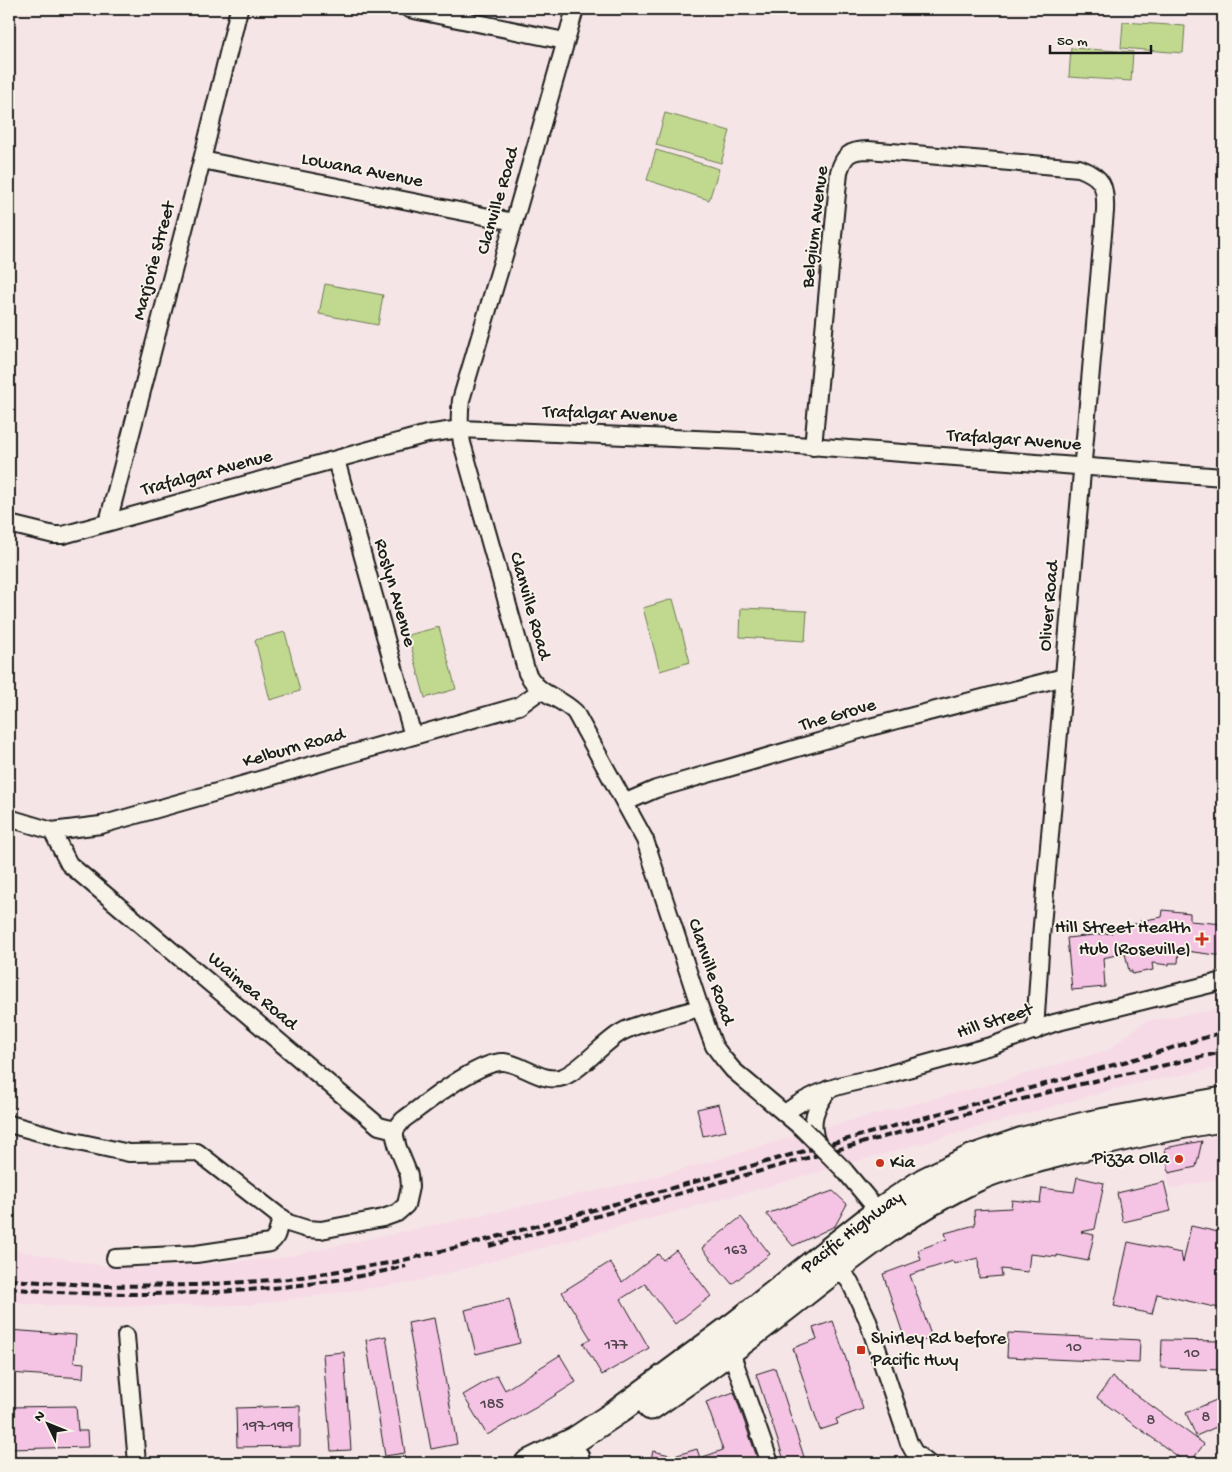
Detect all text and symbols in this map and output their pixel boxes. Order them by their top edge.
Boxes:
scale bar [1050,22,1151,54]
text: 50 m [1057,33,1088,51]
street label: Clanville Road [473,143,526,257]
street label: Lowana Avenue [299,148,425,194]
street label: Belgium Avenue [797,165,835,290]
street label: Marjorie Street [128,197,182,323]
street label: Trafalgar Avenue [541,401,678,429]
street label: Trafalgar Avenue [945,425,1082,457]
street label: Trafalgar Avenue [138,445,275,503]
street label: Roslyn Avenue [368,536,420,650]
street label: Clanville Road [503,550,556,664]
street label: Oliver Road [1035,558,1066,652]
street label: The Grove [796,694,879,738]
street label: Kelburn Road [240,723,349,775]
street label: Clanville Road [681,916,740,1030]
place label: Hill Street Health Hub (Roseville) [1055,917,1191,962]
marker: Hill Street Health Hub (Roseville) [1195,932,1209,946]
street label: Waimea Road [202,948,303,1038]
street label: Hill Street [954,998,1038,1045]
place label: Pizza Olla [1091,1148,1170,1171]
place label: Kia [890,1152,917,1175]
marker: Pizza Olla [1173,1153,1185,1165]
marker: Kia [874,1157,886,1169]
street label: Pacific Highway [796,1186,909,1280]
house number: 163 [724,1242,747,1261]
place label: Shirley Rd before Pacific Hwy [870,1328,1007,1373]
house number: 177 [603,1337,628,1356]
house number: 10 [1065,1339,1082,1358]
marker: Shirley Rd before Pacific Hwy [855,1344,867,1356]
house number: 10 [1183,1345,1200,1364]
house number: 185 [479,1396,504,1415]
north arrow [22,1400,72,1450]
text: N [31,1408,50,1426]
house number: 8 [1202,1409,1211,1428]
house number: 8 [1147,1412,1156,1431]
house number: 197-199 [242,1418,293,1437]

